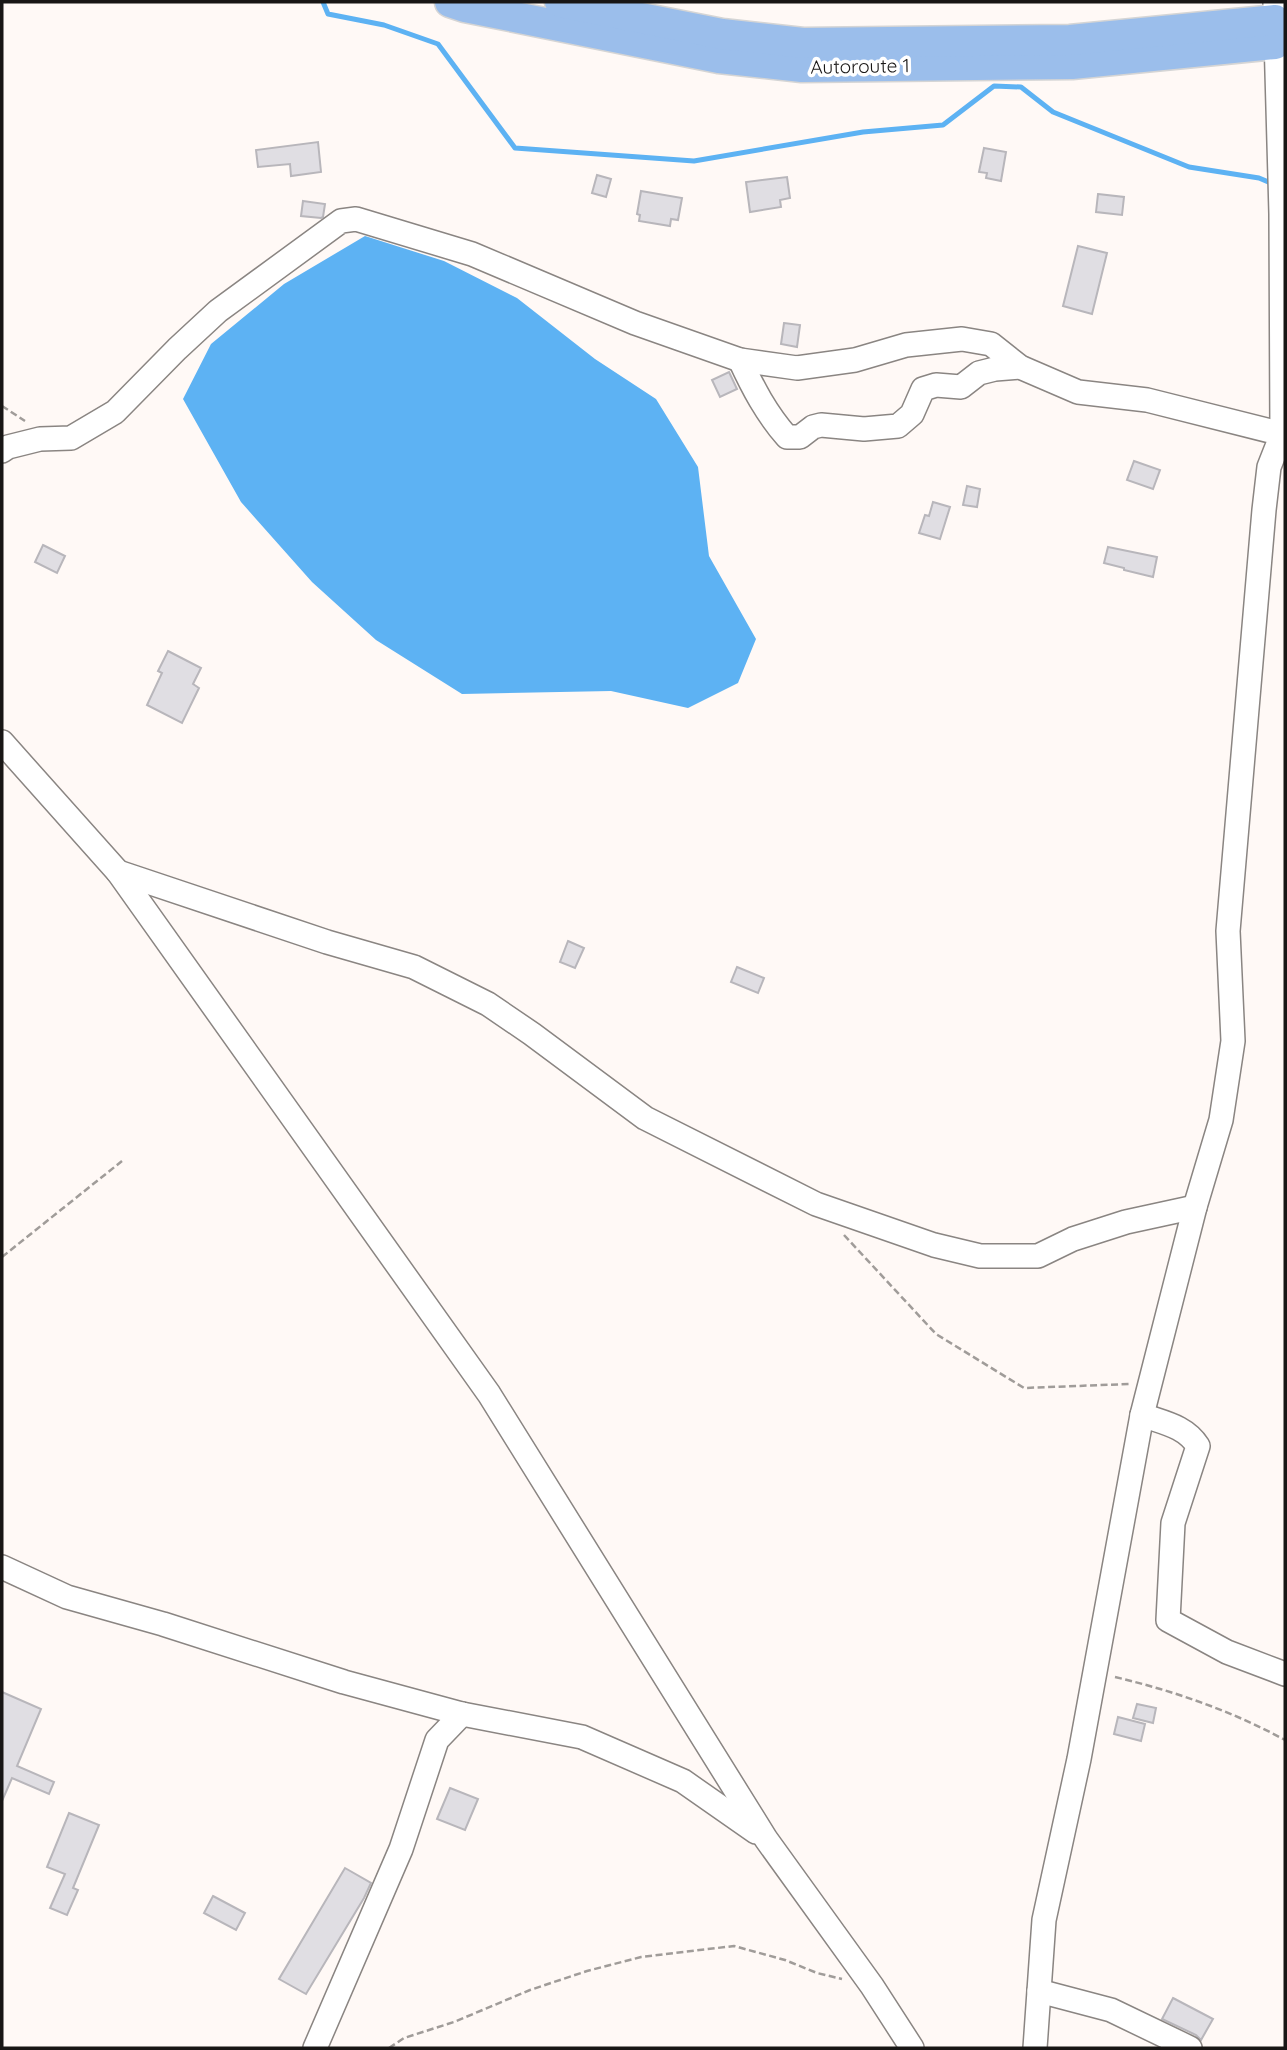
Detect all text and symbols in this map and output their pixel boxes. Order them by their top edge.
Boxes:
street label: Autoroute 1 [810,53,910,79]

